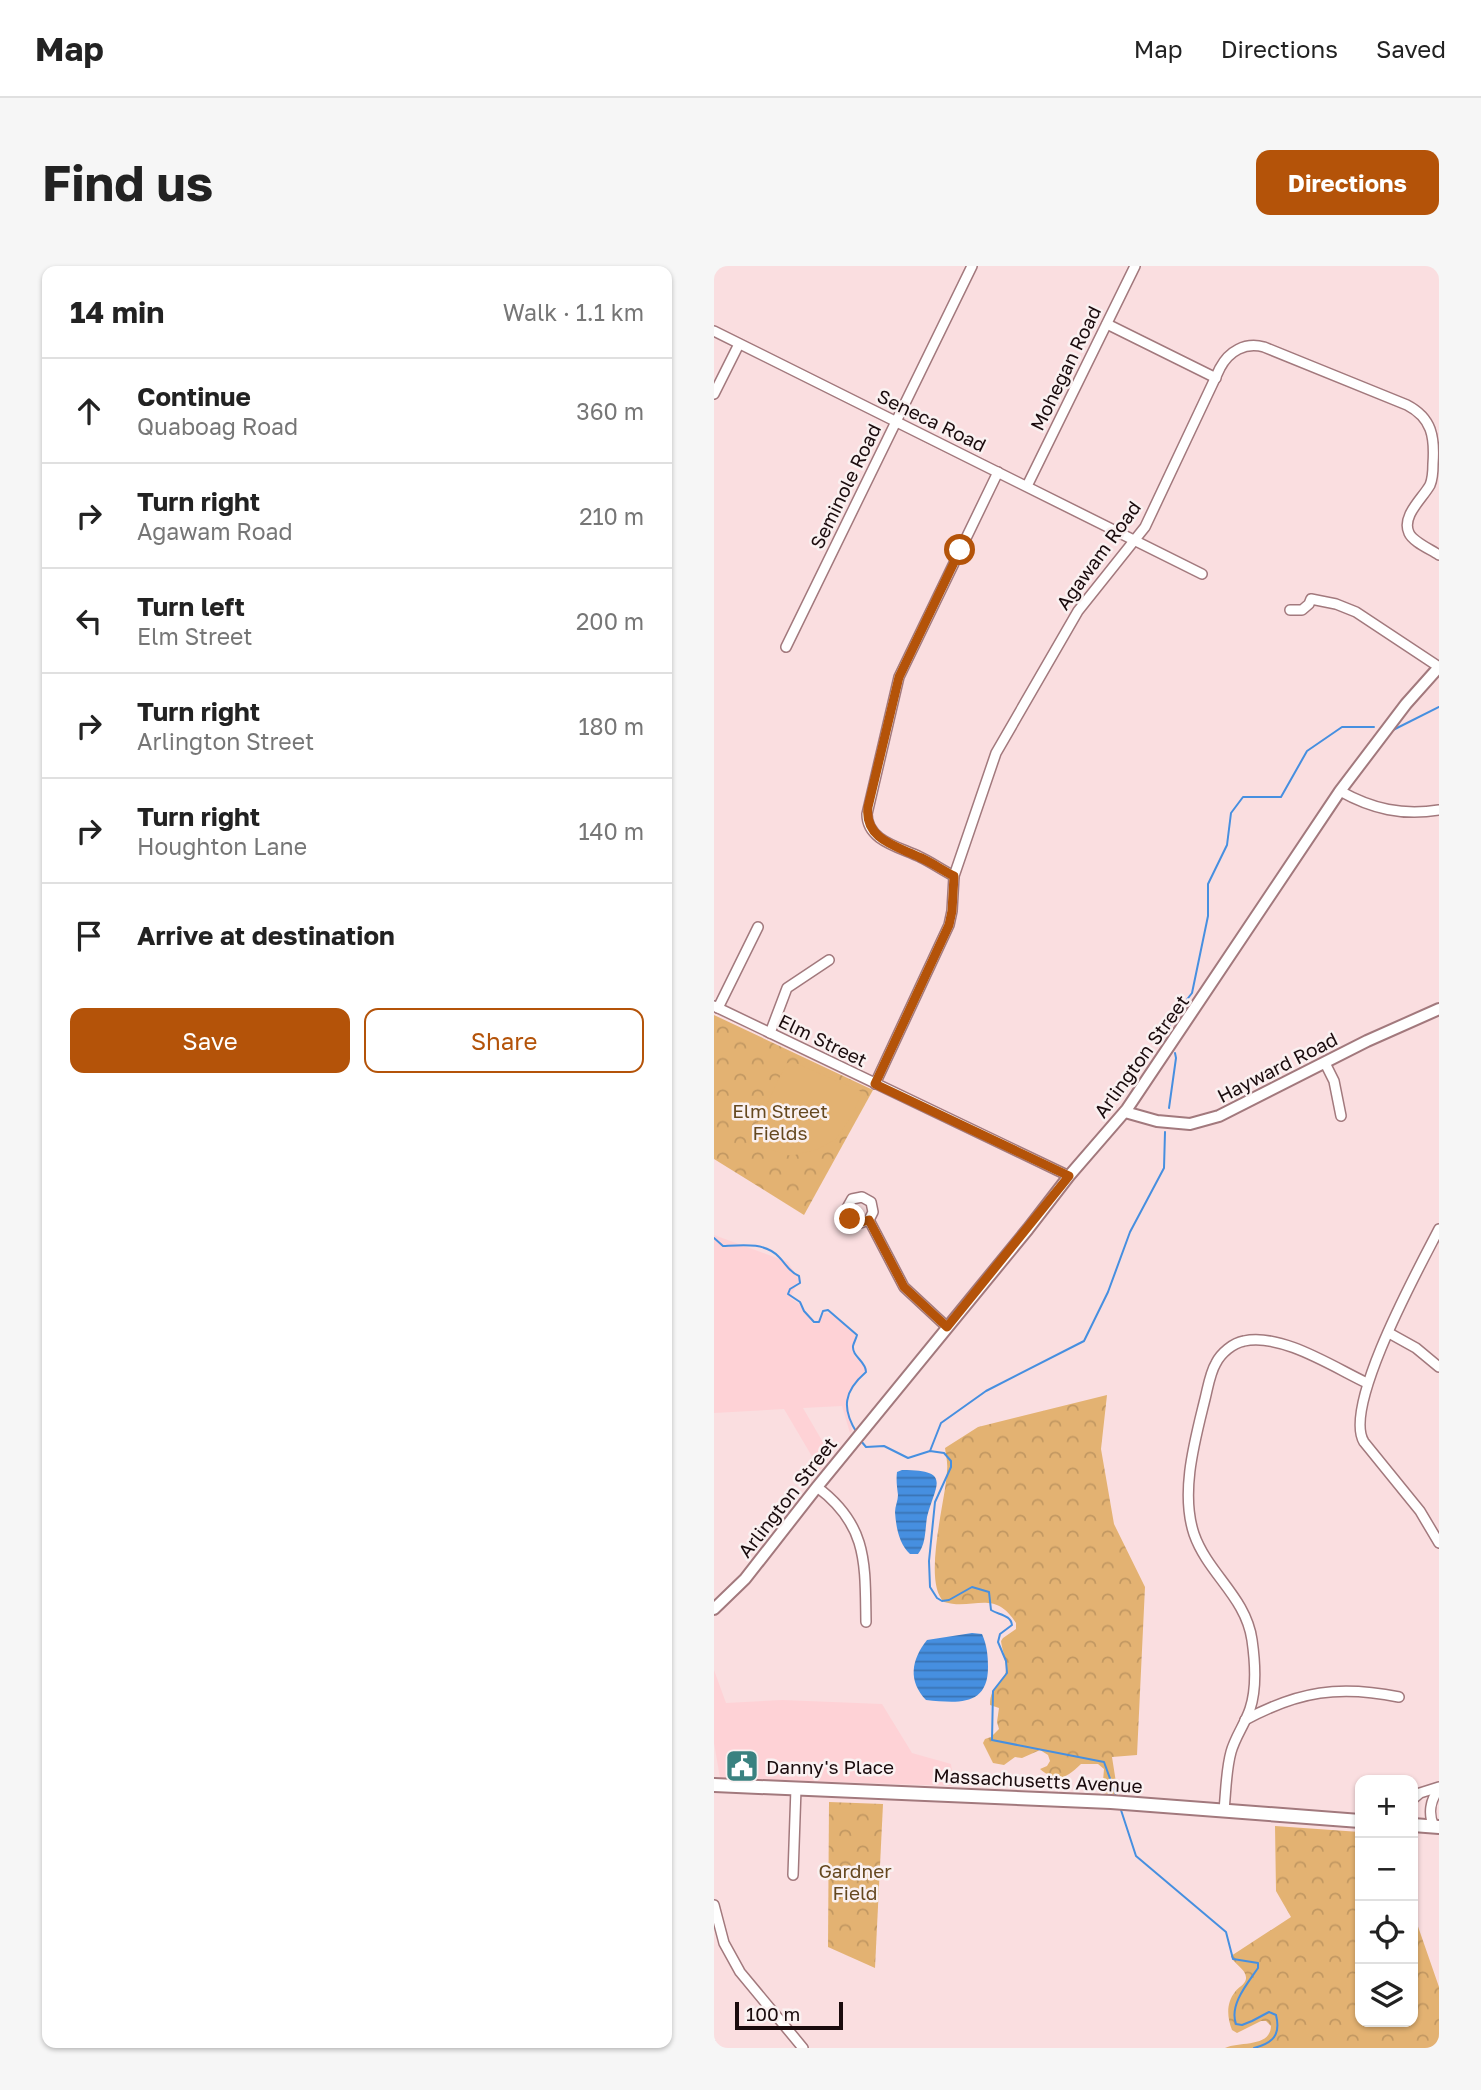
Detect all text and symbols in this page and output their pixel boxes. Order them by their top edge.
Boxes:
text: Map [35,29,104,68]
text: Map [1134,34,1183,63]
text: Directions [1221,34,1338,63]
text: Saved [1376,34,1446,63]
button: Directions [1256,150,1439,215]
text: Find us [42,153,213,212]
text: 14 min [70,294,164,330]
text: Walk · 1.1 km [503,298,644,326]
street label: Mohegan Road [1025,302,1105,434]
text: Continue [137,381,251,412]
street label: Seneca Road [874,384,990,456]
icon: ahead [70,392,108,430]
text: 360 m [576,397,644,425]
text: Quaboag Road [137,412,298,440]
street label: Seminole Road [805,420,885,552]
text: Turn right [137,486,260,517]
street label: Agawam Road [1051,496,1145,614]
icon: right [70,497,108,535]
text: 210 m [579,502,644,530]
text: Agawam Road [137,517,293,545]
route start [944,534,975,565]
text: Turn left [137,591,245,622]
icon: left [70,602,108,640]
text: 200 m [576,607,644,635]
text: Elm Street [137,622,253,650]
text: Turn right [137,696,260,727]
icon: right [70,707,108,745]
text: 180 m [578,712,644,740]
text: Arlington Street [137,727,314,755]
text: Turn right [137,801,260,832]
icon: right [70,812,108,850]
text: 140 m [578,817,644,845]
text: Houghton Lane [137,832,307,860]
icon: arrive [70,917,108,955]
text: Arrive at destination [137,920,395,951]
street label: Arlington Street [1089,990,1193,1122]
button: Save [70,1008,350,1073]
button: Share [364,1008,644,1073]
street label: Elm Street [775,1009,871,1071]
street label: Hayward Road [1213,1027,1341,1107]
park label: Elm Street Fields [732,1099,828,1144]
route end [834,1203,865,1234]
street label: Arlington Street [733,1432,841,1562]
public building icon: Danny's Place [723,1747,761,1785]
place label: Danny's Place [766,1755,894,1778]
street label: Massachusetts Avenue [933,1763,1143,1797]
map controls [1355,1775,1418,2027]
button: + [1355,1775,1418,1838]
button: − [1355,1838,1418,1901]
park label: Gardner Field [818,1859,892,1904]
button: locate [1355,1901,1418,1964]
button: layers [1355,1964,1418,2027]
scale bar [735,1999,844,2031]
text: 100 m [746,2002,800,2025]

